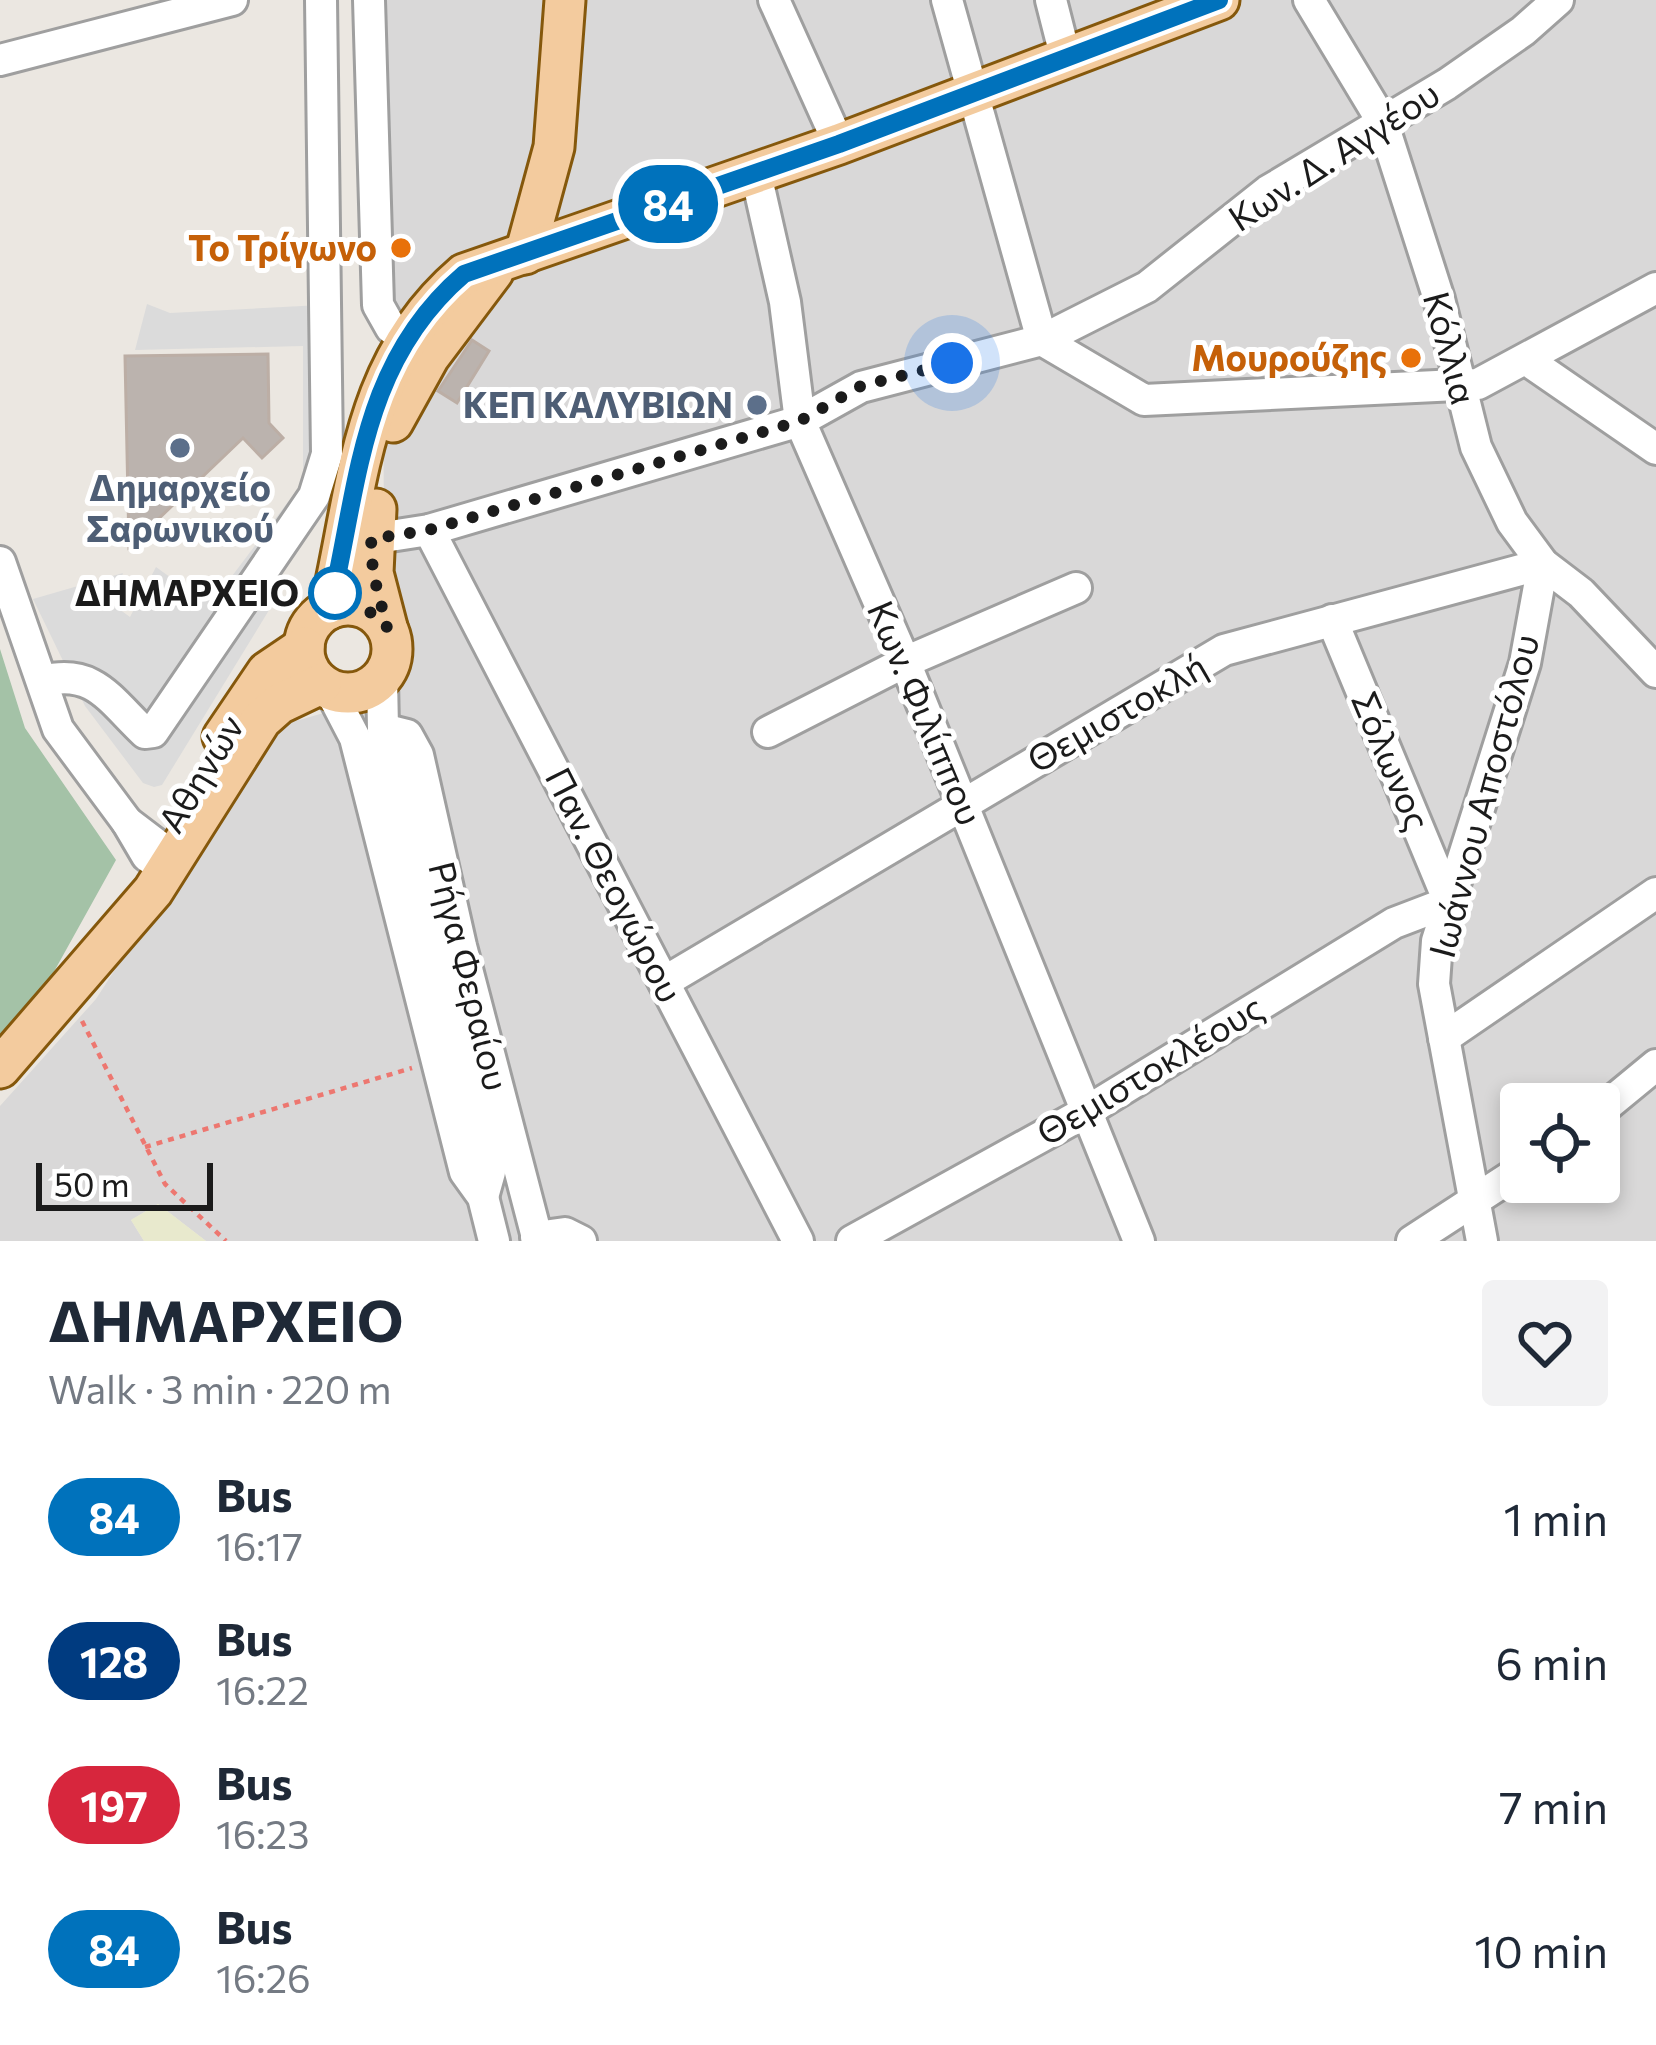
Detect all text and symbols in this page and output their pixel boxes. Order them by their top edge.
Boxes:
street label: Κων. Δ. Αγγέου [1219,70,1447,239]
line badge: 84 [614,165,722,243]
text: 84 [642,178,694,230]
place label: Το Τρίγωνο [188,224,377,268]
marker: Το Τρίγωνο [388,235,414,261]
street label: Κόλλια [1416,286,1488,409]
your location [922,333,982,393]
place label: Μουρούζης [1191,334,1387,378]
marker: Μουρούζης [1398,345,1424,371]
place label: ΚΕΠ ΚΑΛΥΒΙΩΝ [463,381,733,425]
marker: ΚΕΠ ΚΑΛΥΒΙΩΝ [744,392,770,418]
marker: Δημαρχείο Σαρωνικού [167,435,193,461]
place label: Δημαρχείο Σαρωνικού [86,464,274,549]
marker: ΔΗΜΑΡΧΕΙΟ [310,568,360,618]
place label: ΔΗΜΑΡΧΕΙΟ [75,569,299,613]
street label: Κων. Φιλίππου [860,594,994,831]
street label: Ιωάννου Αποστόλου [1418,629,1546,962]
street label: Θεμιστοκλή [1018,642,1214,780]
street label: Σόλωνος [1344,684,1442,836]
street label: Αθηνών [147,706,251,840]
street label: Παν. Θεογώρου [538,759,694,1009]
street label: Ρήγα Φεραίου [421,857,521,1094]
street label: Θεμιστοκλέους [1028,983,1270,1153]
map controls [1500,1083,1620,1203]
button: locate [1500,1083,1620,1203]
scale bar [36,1157,213,1210]
text: 50 m [54,1163,130,1204]
button: heart [1482,1280,1608,1406]
text: ΔΗΜΑΡΧΕΙΟ [48,1284,403,1354]
text: Walk · 3 min · 220 m [48,1364,392,1412]
text: Bus [216,1466,292,1521]
text: 1 min [1504,1490,1608,1545]
text: 84 [88,1491,140,1543]
text: 16:17 [216,1521,303,1569]
text: Bus [216,1610,292,1665]
text: 6 min [1495,1634,1608,1689]
text: 128 [80,1635,148,1687]
text: 16:22 [216,1665,309,1713]
text: Bus [216,1754,292,1809]
text: 7 min [1499,1778,1608,1833]
text: 197 [80,1779,148,1831]
text: 16:23 [216,1809,309,1857]
text: Bus [216,1898,292,1953]
text: 10 min [1474,1922,1608,1977]
text: 84 [88,1923,140,1975]
text: 16:26 [216,1953,311,2001]

